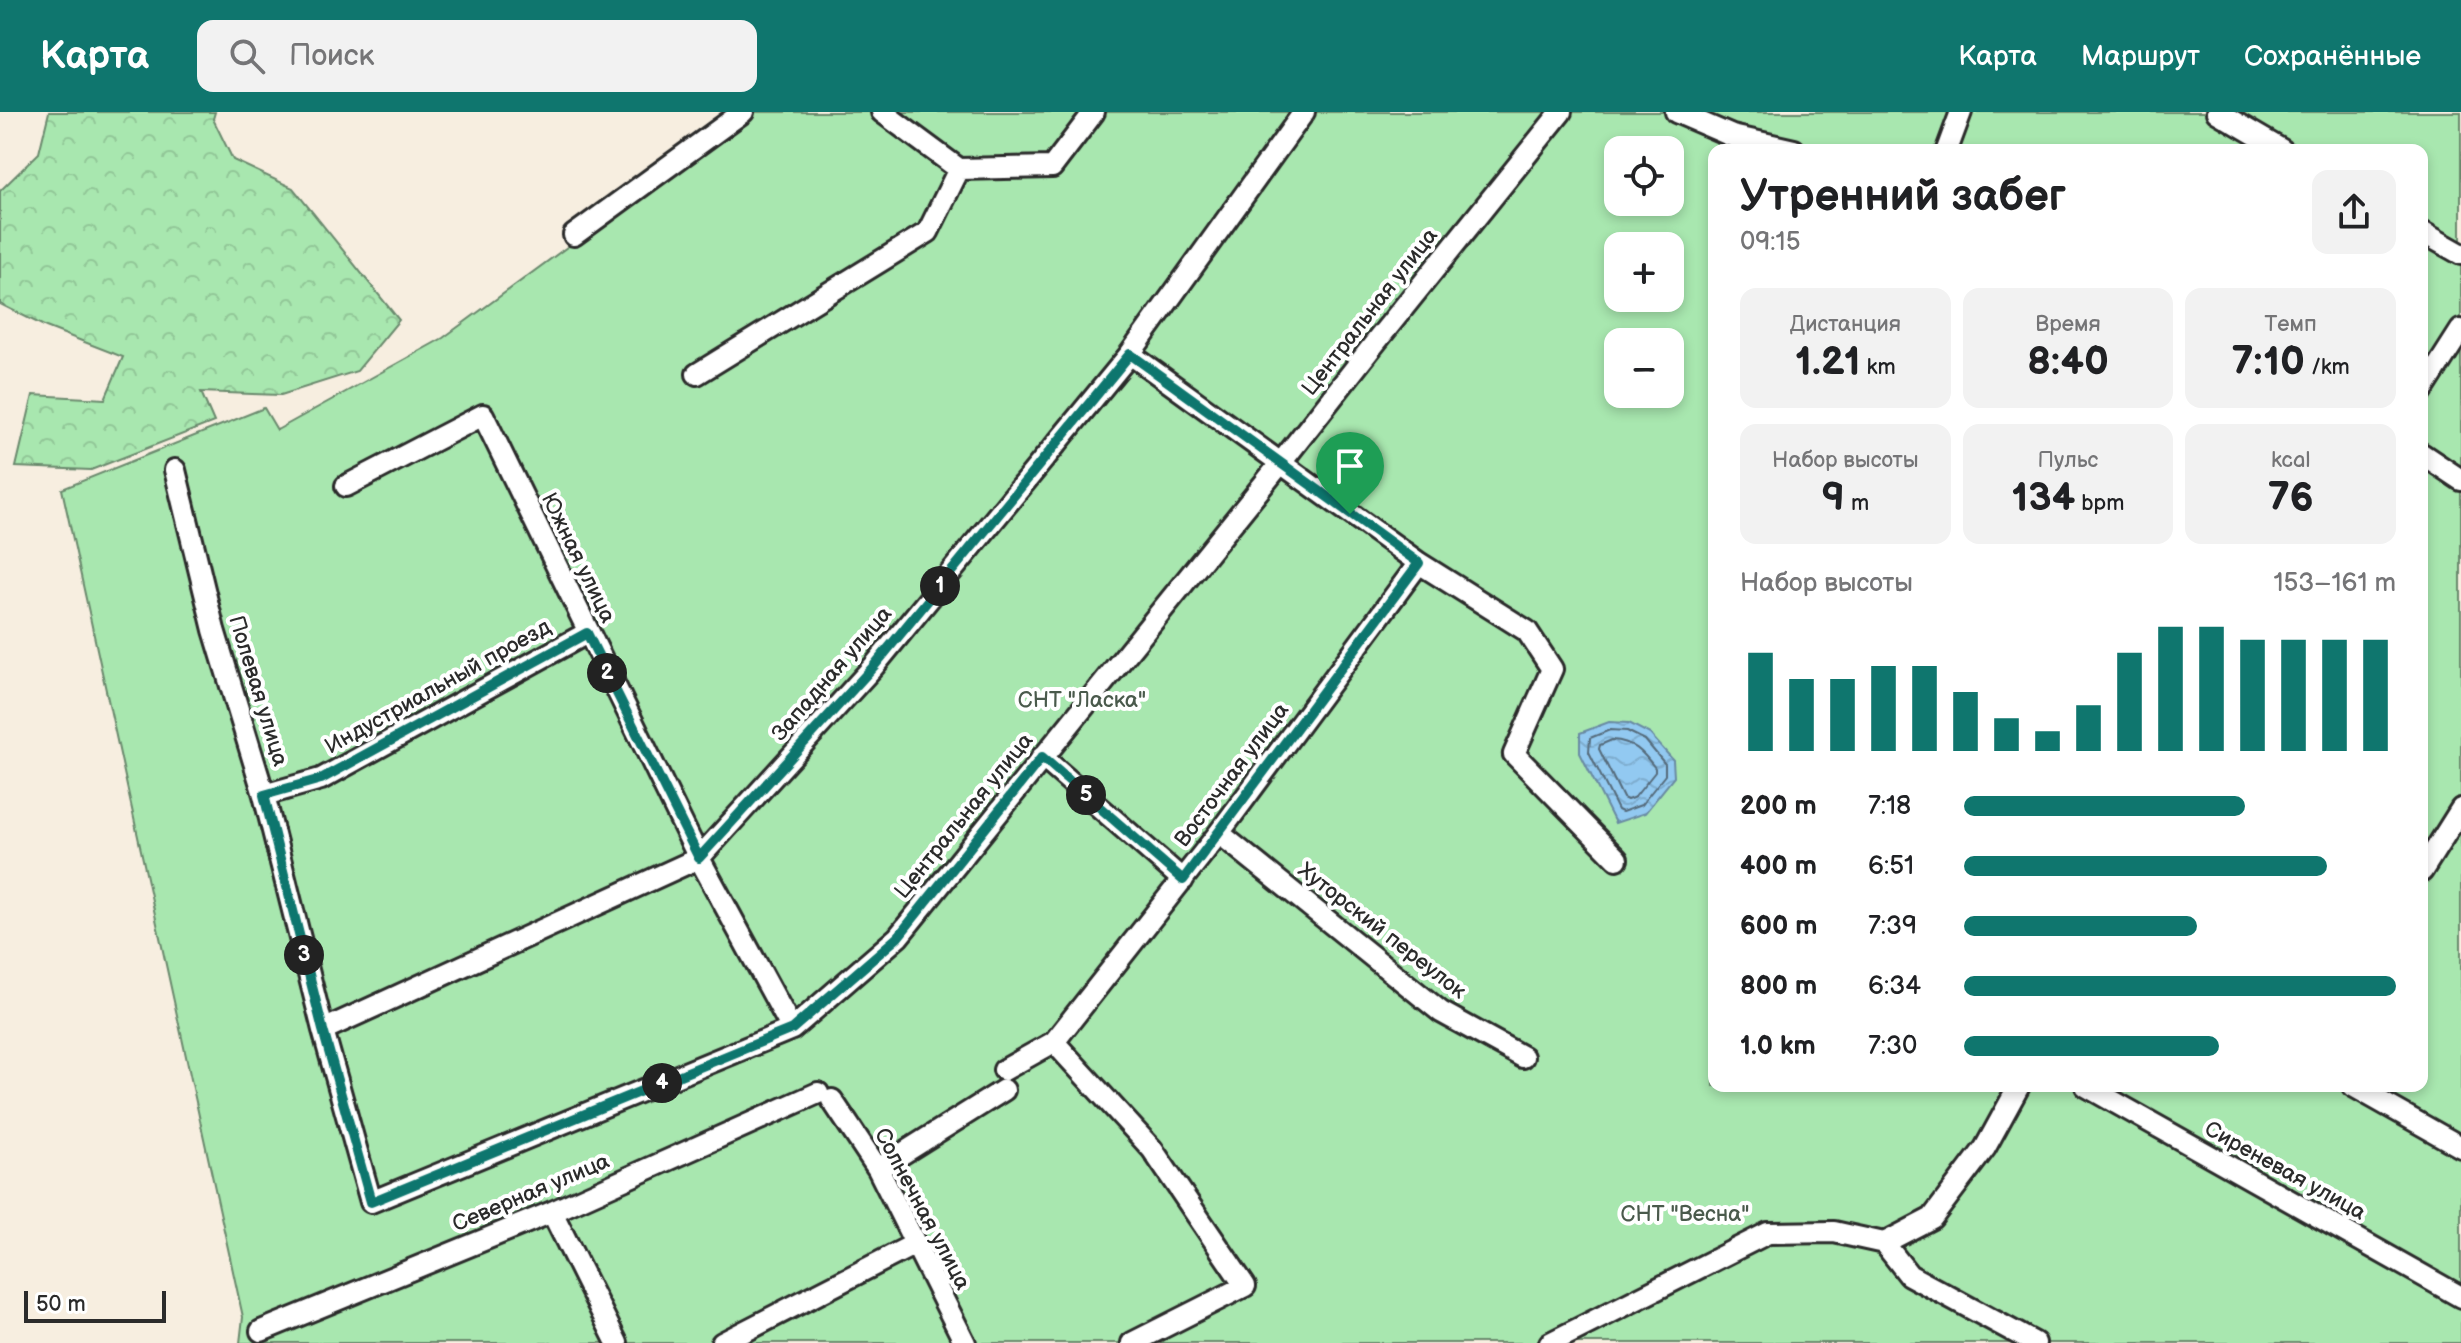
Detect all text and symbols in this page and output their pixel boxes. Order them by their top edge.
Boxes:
search box [197,20,757,92]
text: Карта [40,34,149,79]
icon: search [225,34,269,78]
text: Поиск [289,38,375,74]
text: Карта [1958,40,2037,73]
text: Маршрут [2081,40,2200,73]
text: Сохранённые [2244,40,2421,73]
map controls [1604,136,1684,408]
button: locate [1604,136,1684,216]
text: Утренний забег [1740,170,2066,223]
button: share [2312,170,2396,254]
street label: Центральная улица [1296,223,1444,401]
text: 09:15 [1740,227,1801,258]
button: + [1604,232,1684,312]
text: Дистанция [1790,311,1901,338]
text: Время [2035,311,2101,338]
text: Темп [2265,311,2317,338]
button: − [1604,328,1684,408]
text: 1.21 [1795,338,1861,386]
text: 8:40 [2027,338,2109,386]
text: 7:10 [2232,338,2305,386]
text: km [1861,354,1896,381]
text: /km [2305,354,2350,381]
pin [1316,432,1384,514]
icon: arrive [1328,444,1372,488]
text: Набор высоты [1772,447,1919,474]
text: Пульс [2038,447,2098,474]
text: kcal [2271,447,2310,474]
text: 9 [1822,474,1845,522]
text: 134 [2011,474,2075,522]
text: 76 [2268,474,2314,522]
street label: Южная улица [535,489,621,627]
text: m [1845,490,1869,517]
text: bpm [2075,490,2125,517]
pin: 1 [920,566,960,606]
text: Набор высоты [1740,568,1913,599]
text: 153–161 m [2273,568,2396,599]
text: 1 [935,572,945,599]
street label: Западная улица [766,601,898,747]
street label: Полевая улица [222,612,294,770]
street label: Индустриальный проезд [320,614,556,760]
pin: 2 [587,653,627,693]
text: 2 [600,659,614,686]
park label: СНТ "Ласка" [1018,687,1146,714]
street label: Восточная улица [1169,698,1295,852]
street label: Центральная улица [889,728,1039,904]
pin: 5 [1066,775,1106,815]
text: 5 [1080,781,1092,808]
text: 200 m [1740,791,1817,822]
text: 7:18 [1868,791,1911,822]
text: 400 m [1740,851,1817,882]
text: 6:51 [1868,851,1914,882]
street label: Хуторский переулок [1293,857,1472,1005]
text: 600 m [1740,911,1817,942]
text: 7:39 [1868,911,1917,942]
pin: 3 [284,935,324,975]
text: 3 [298,941,310,968]
text: 800 m [1740,971,1817,1002]
text: 6:34 [1868,971,1921,1002]
text: 1.0 km [1740,1031,1816,1062]
text: 7:30 [1868,1031,1917,1062]
pin: 4 [642,1063,682,1103]
text: 4 [656,1069,668,1096]
street label: Сиреневая улица [2200,1116,2370,1226]
street label: Солнечная улица [868,1124,976,1294]
street label: Северная улица [448,1148,614,1238]
park label: СНТ "Весна" [1621,1201,1749,1228]
scale bar [24,1287,166,1323]
text: 50 m [36,1291,86,1318]

